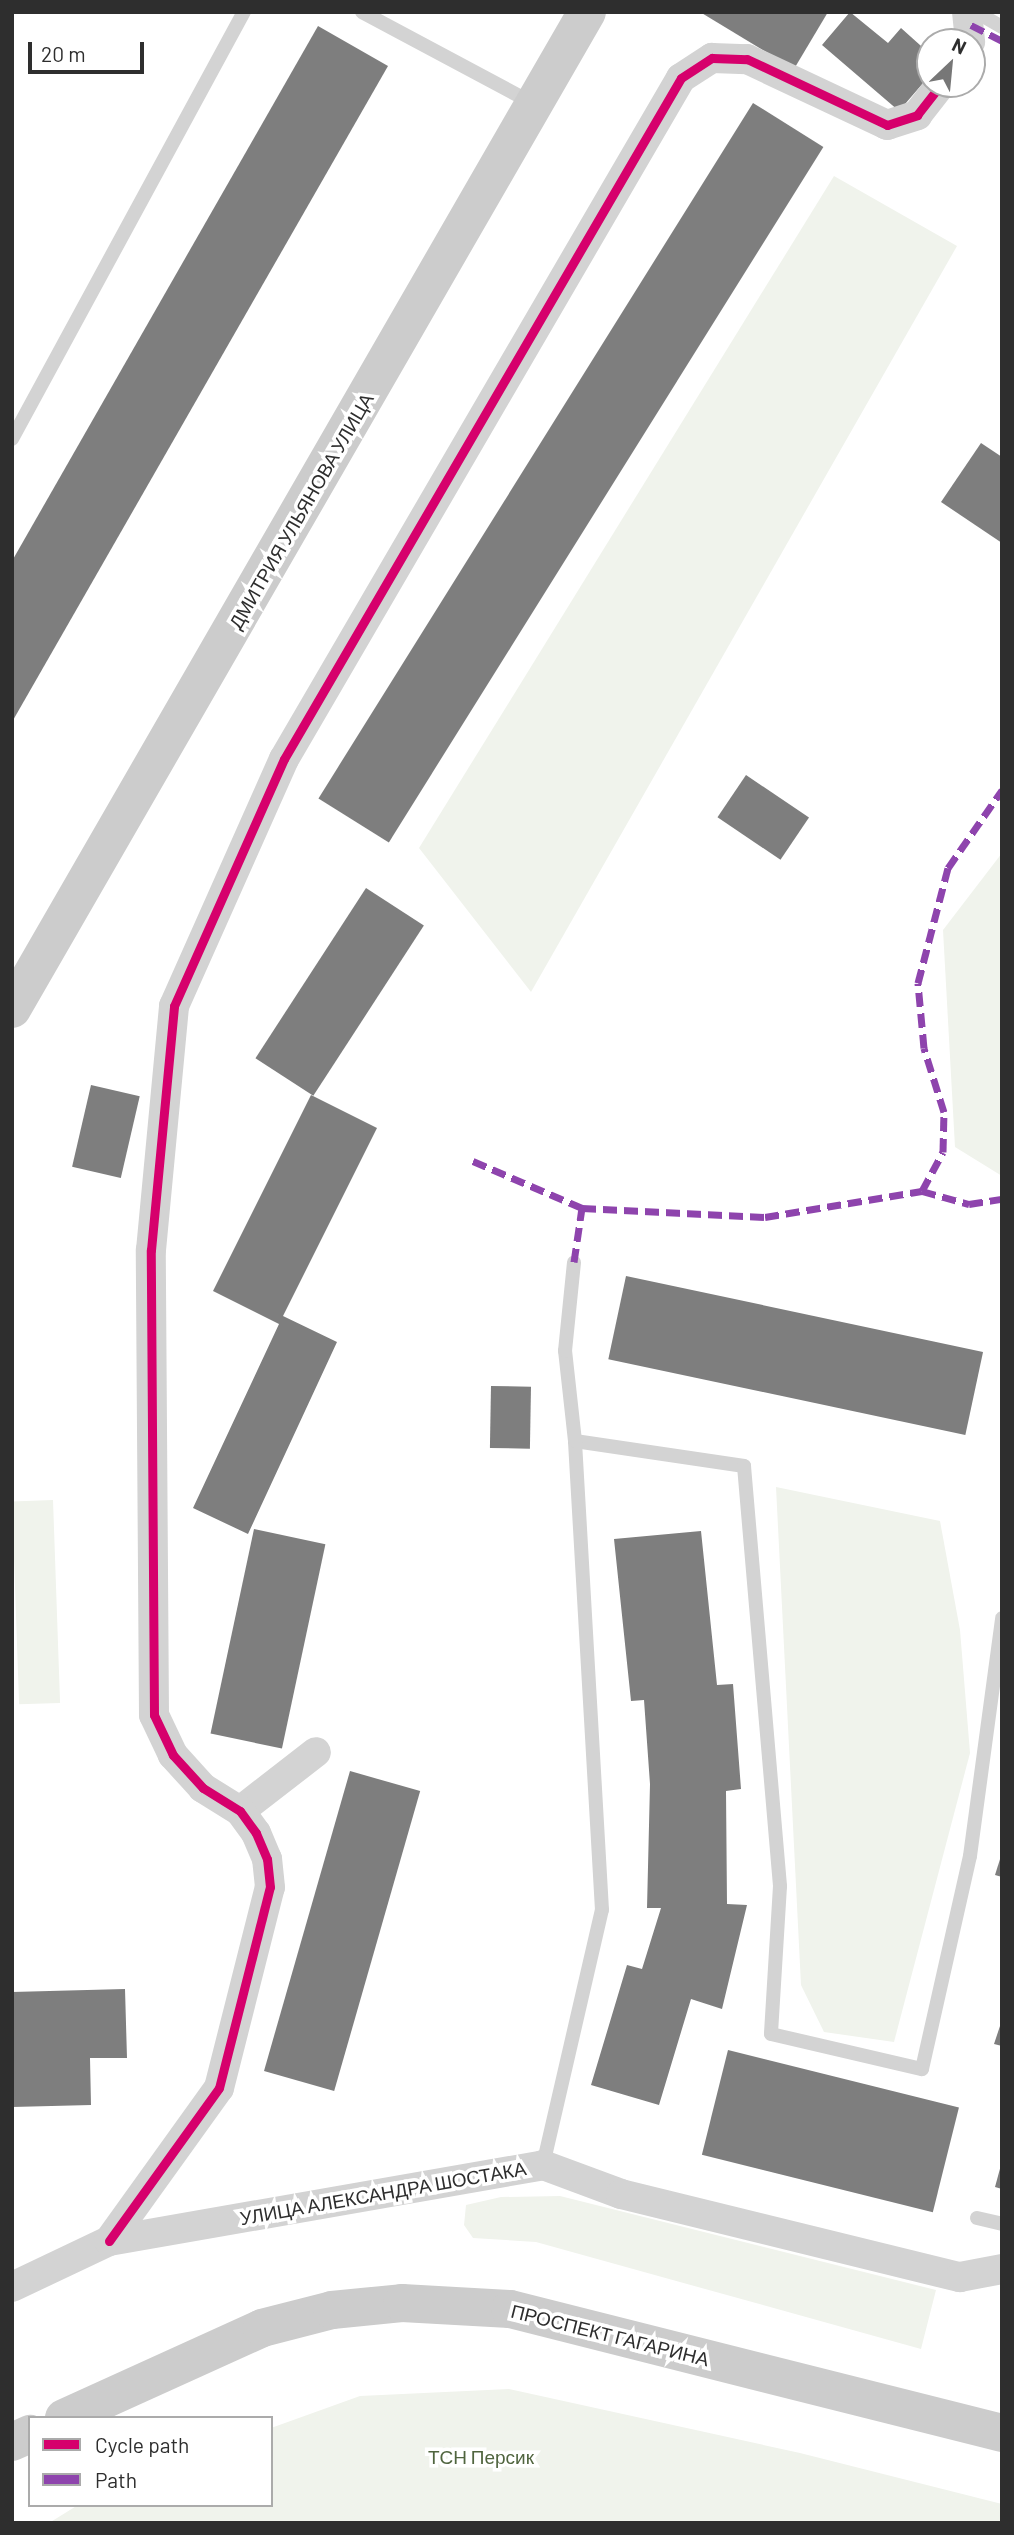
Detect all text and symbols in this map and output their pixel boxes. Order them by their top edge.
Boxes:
scale bar [32,28,147,72]
north arrow [916,28,986,98]
text: N [949,32,970,59]
text: 20 m [41,41,86,66]
street label: ДМИТРИЯ УЛЬЯНОВА УЛИЦА [224,389,378,633]
street label: УЛИЦА АЛЕКСАНДРА ШОСТАКА [238,2157,528,2229]
street label: ПРОСПЕКТ ГАГАРИНА [509,2299,711,2371]
legend [28,2416,273,2507]
text: Cycle path [95,2432,189,2457]
park label: ТСН Персик [428,2446,534,2468]
text: Path [95,2467,137,2492]

